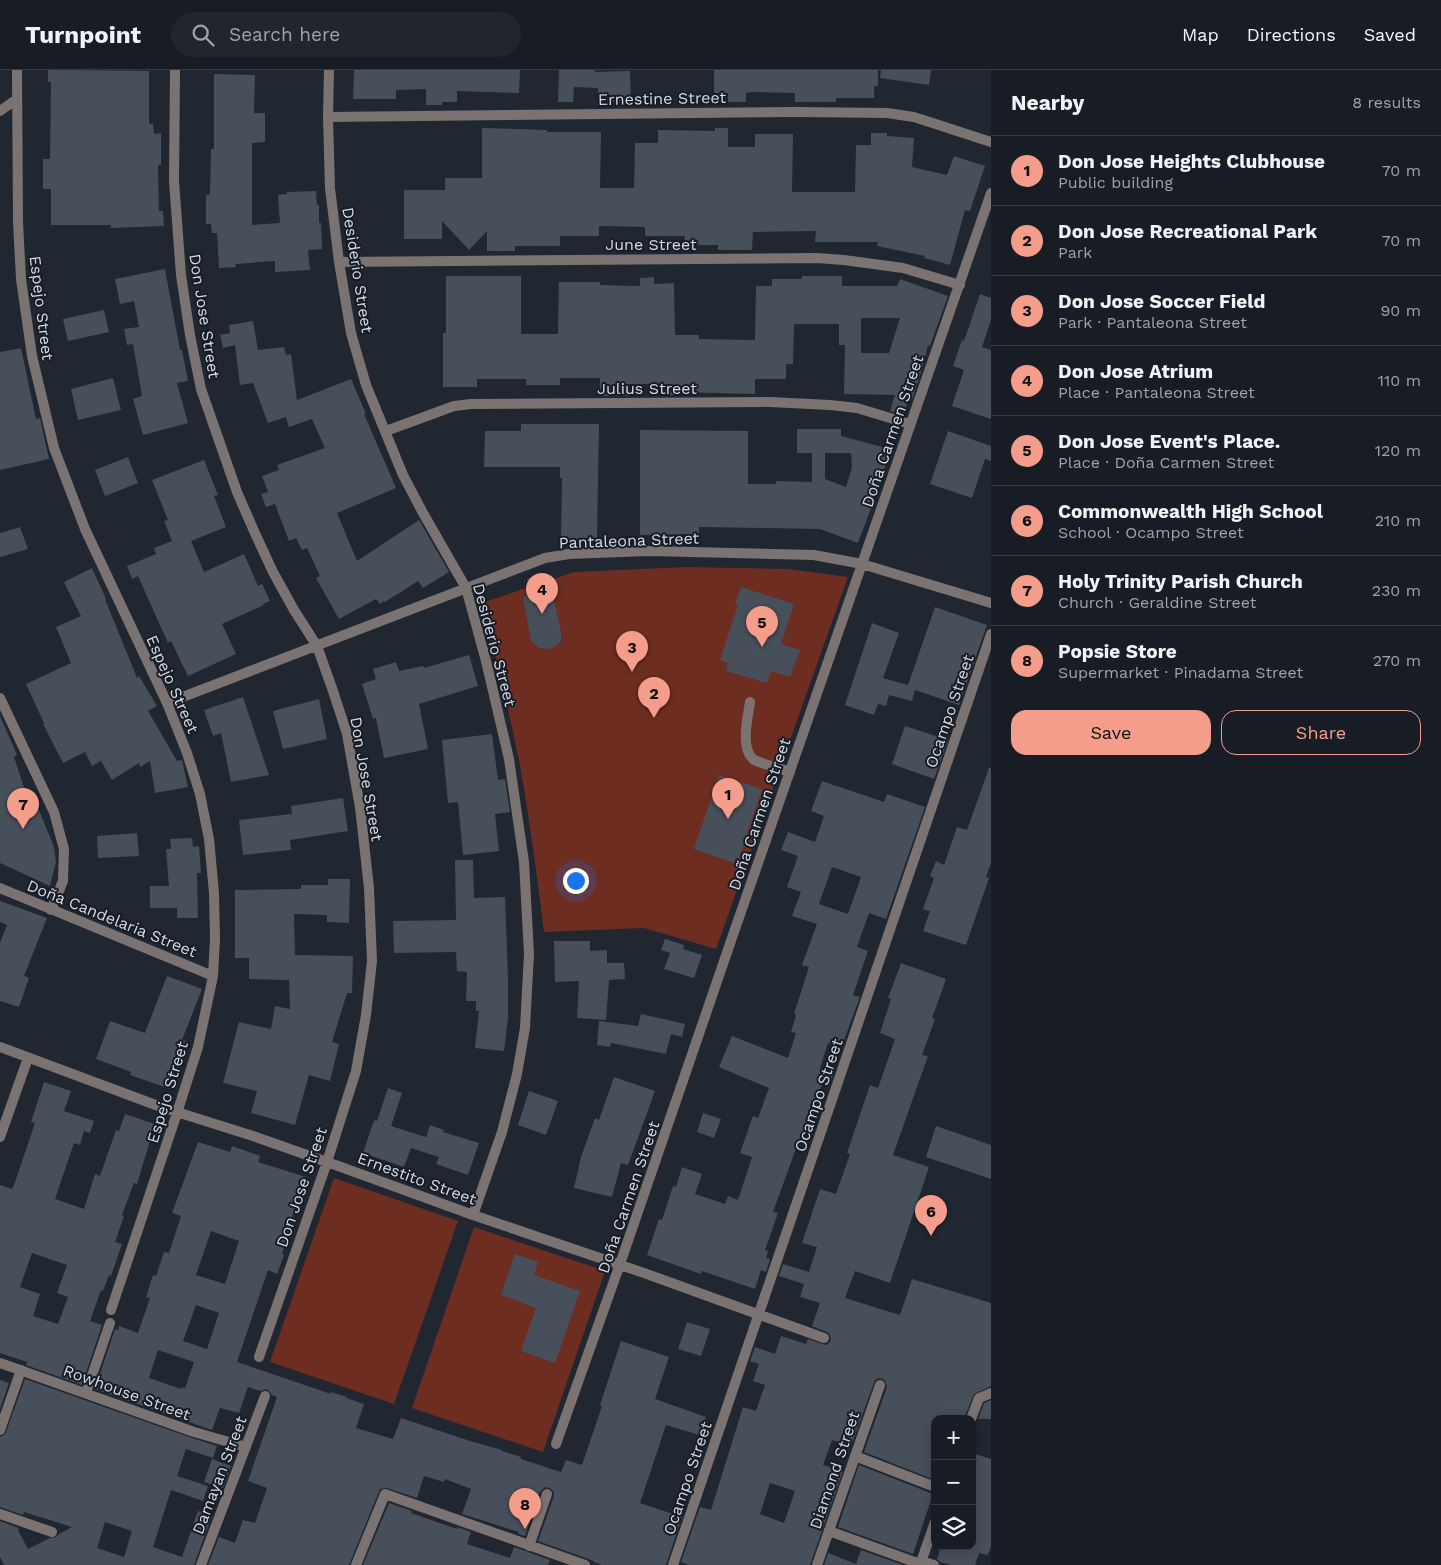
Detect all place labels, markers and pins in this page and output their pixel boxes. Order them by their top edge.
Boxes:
pin: 4 [526,573,558,614]
pin: 5 [746,606,778,647]
pin: 3 [616,631,648,672]
pin: 2 [638,677,670,718]
pin: 1 [712,778,744,819]
pin: 7 [7,788,39,829]
pin: 6 [915,1195,947,1236]
pin: 8 [509,1488,541,1529]

